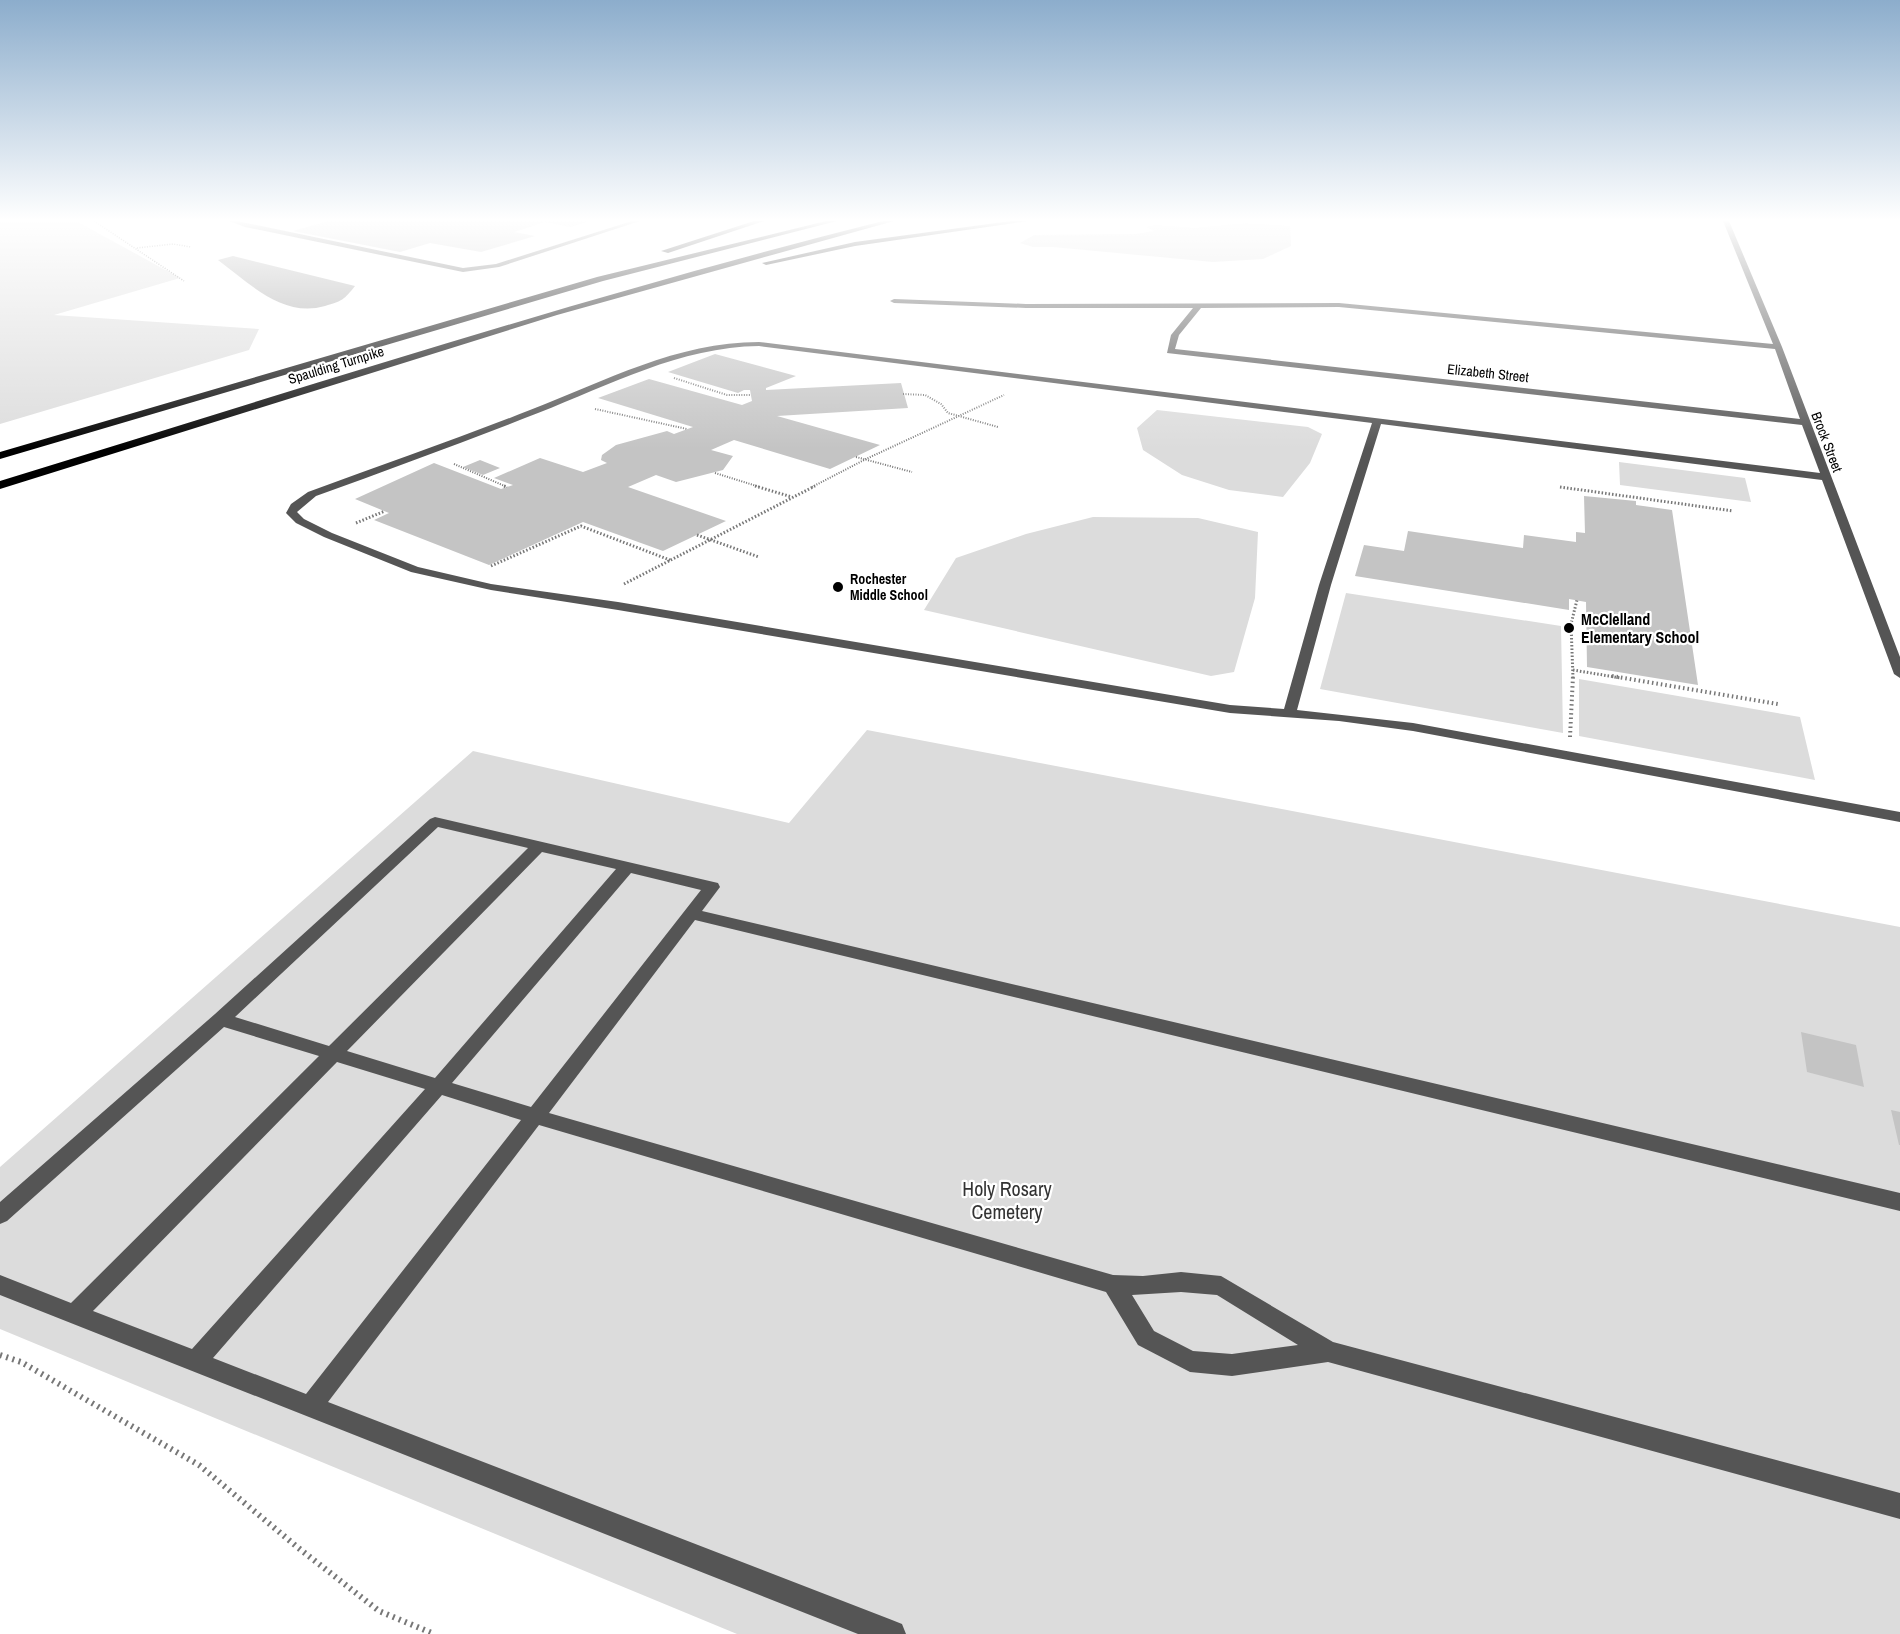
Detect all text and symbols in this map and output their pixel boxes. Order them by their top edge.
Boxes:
street label: Spaulding Turnpike [286,342,386,388]
street label: Elizabeth Street [1446,360,1530,386]
street label: Brock Street [1807,409,1847,475]
place label: Rochester Middle School [850,570,928,604]
marker: Rochester Middle School [831,580,845,594]
place label: McClelland Elementary School [1581,608,1699,648]
marker: McClelland Elementary School [1562,621,1576,635]
park label: Holy Rosary Cemetery [962,1175,1052,1225]

